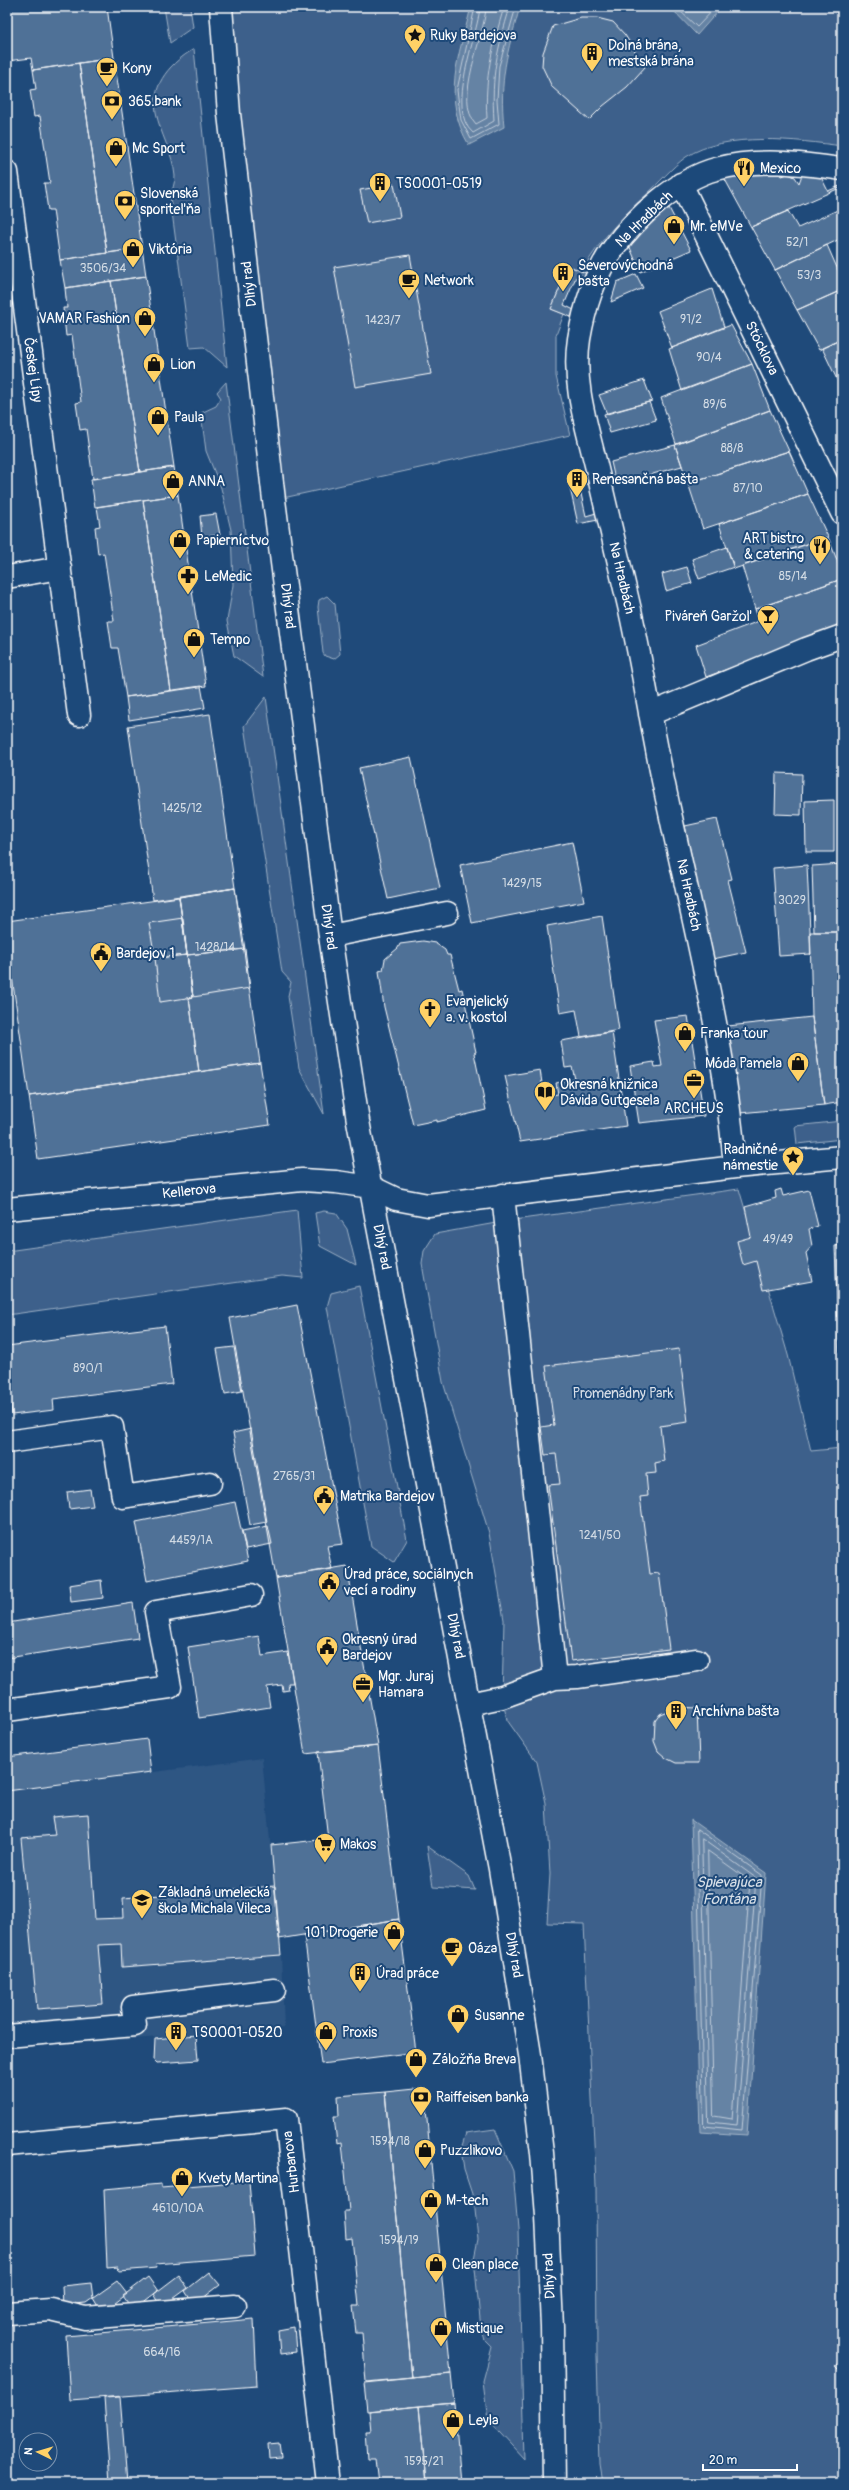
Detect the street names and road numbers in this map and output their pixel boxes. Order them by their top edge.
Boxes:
street label: Na Hradbách [612,187,676,251]
street label: Dlhý rad [238,260,260,308]
street label: Stöcklova [742,318,782,378]
street label: Českej Lípy [20,336,47,404]
street label: Na Hradbách [605,540,639,616]
street label: Dlhý rad [277,582,299,630]
street label: Na Hradbách [673,857,705,933]
street label: Dlhý rad [317,903,341,951]
street label: Kellerova [161,1180,217,1202]
street label: Dlhý rad [369,1223,395,1271]
street label: Dlhý rad [443,1612,469,1660]
street label: Dlhý rad [502,1931,526,1979]
street label: Hurbanova [279,2130,303,2194]
street label: Dlhý rad [539,2252,559,2299]

